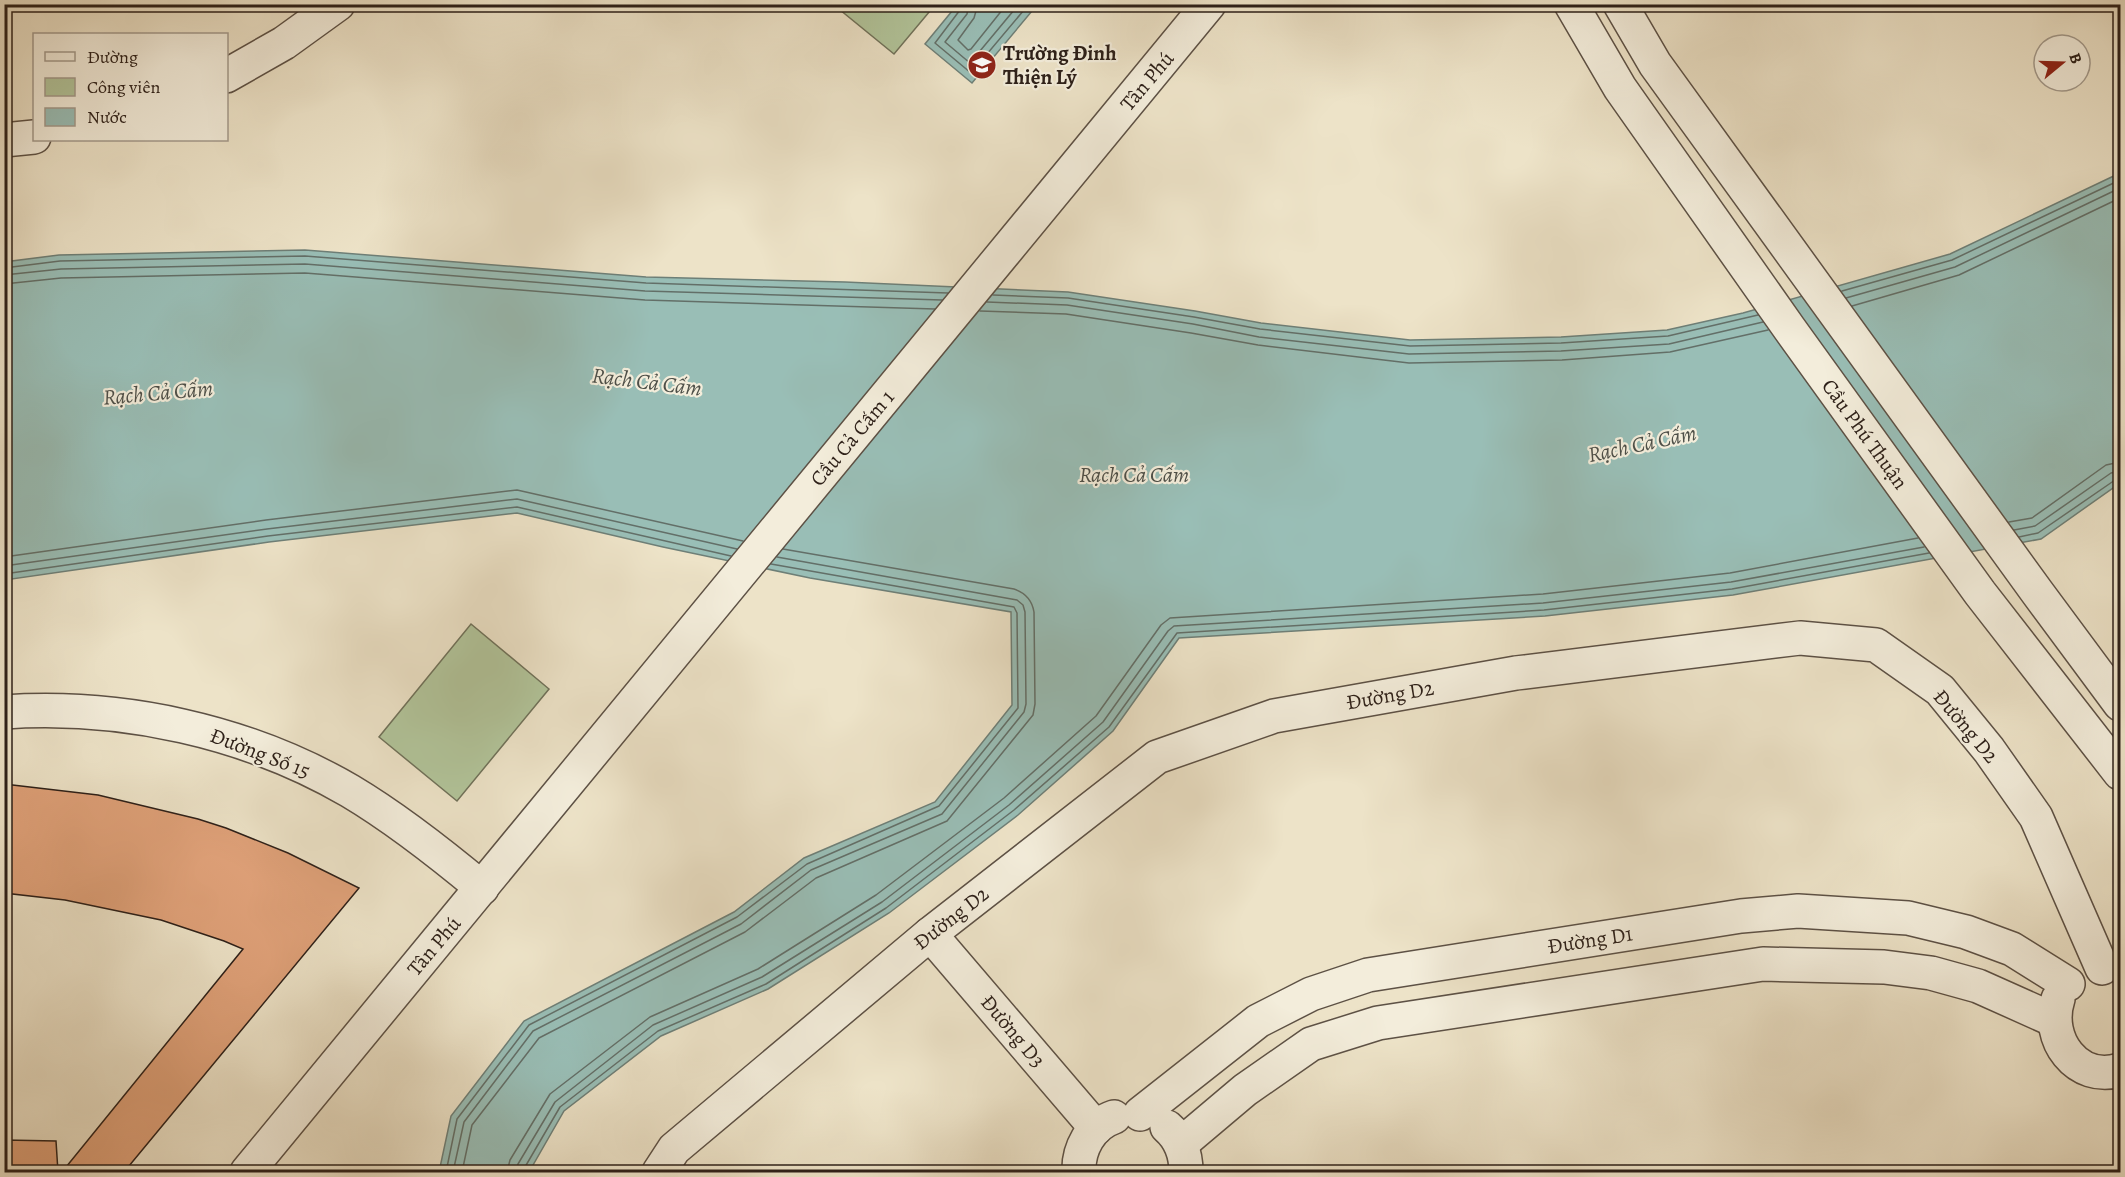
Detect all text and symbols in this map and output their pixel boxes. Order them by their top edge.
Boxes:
legend [33,33,228,141]
north arrow [2032,33,2092,93]
place label: Trường Đinh Thiện Lý [1003,39,1117,91]
text: Đường [87,45,138,69]
street label: Tân Phú [1114,45,1181,117]
school or university icon: Trường Đinh Thiện Lý [966,49,998,81]
text: B [2063,50,2087,67]
text: Công viên [87,75,160,99]
text: Nước [87,105,127,129]
water label: Rạch Cả Cấm [590,360,703,404]
water label: Rạch Cả Cấm [102,373,214,413]
street label: Cầu Phú Thuận [1815,373,1915,495]
street label: Cầu Cả Cấm 1 [804,384,900,492]
water label: Rạch Cả Cấm [1585,418,1699,470]
water label: Rạch Cả Cấm [1079,460,1189,490]
street label: Đường D2 [1344,674,1436,716]
street label: Đường D2 [1927,683,2005,769]
street label: Đường Số 15 [206,721,314,785]
street label: Đường D2 [908,880,994,956]
street label: Tân Phú [401,910,468,982]
street label: Đường D1 [1546,919,1634,961]
street label: Đường D3 [974,989,1052,1073]

